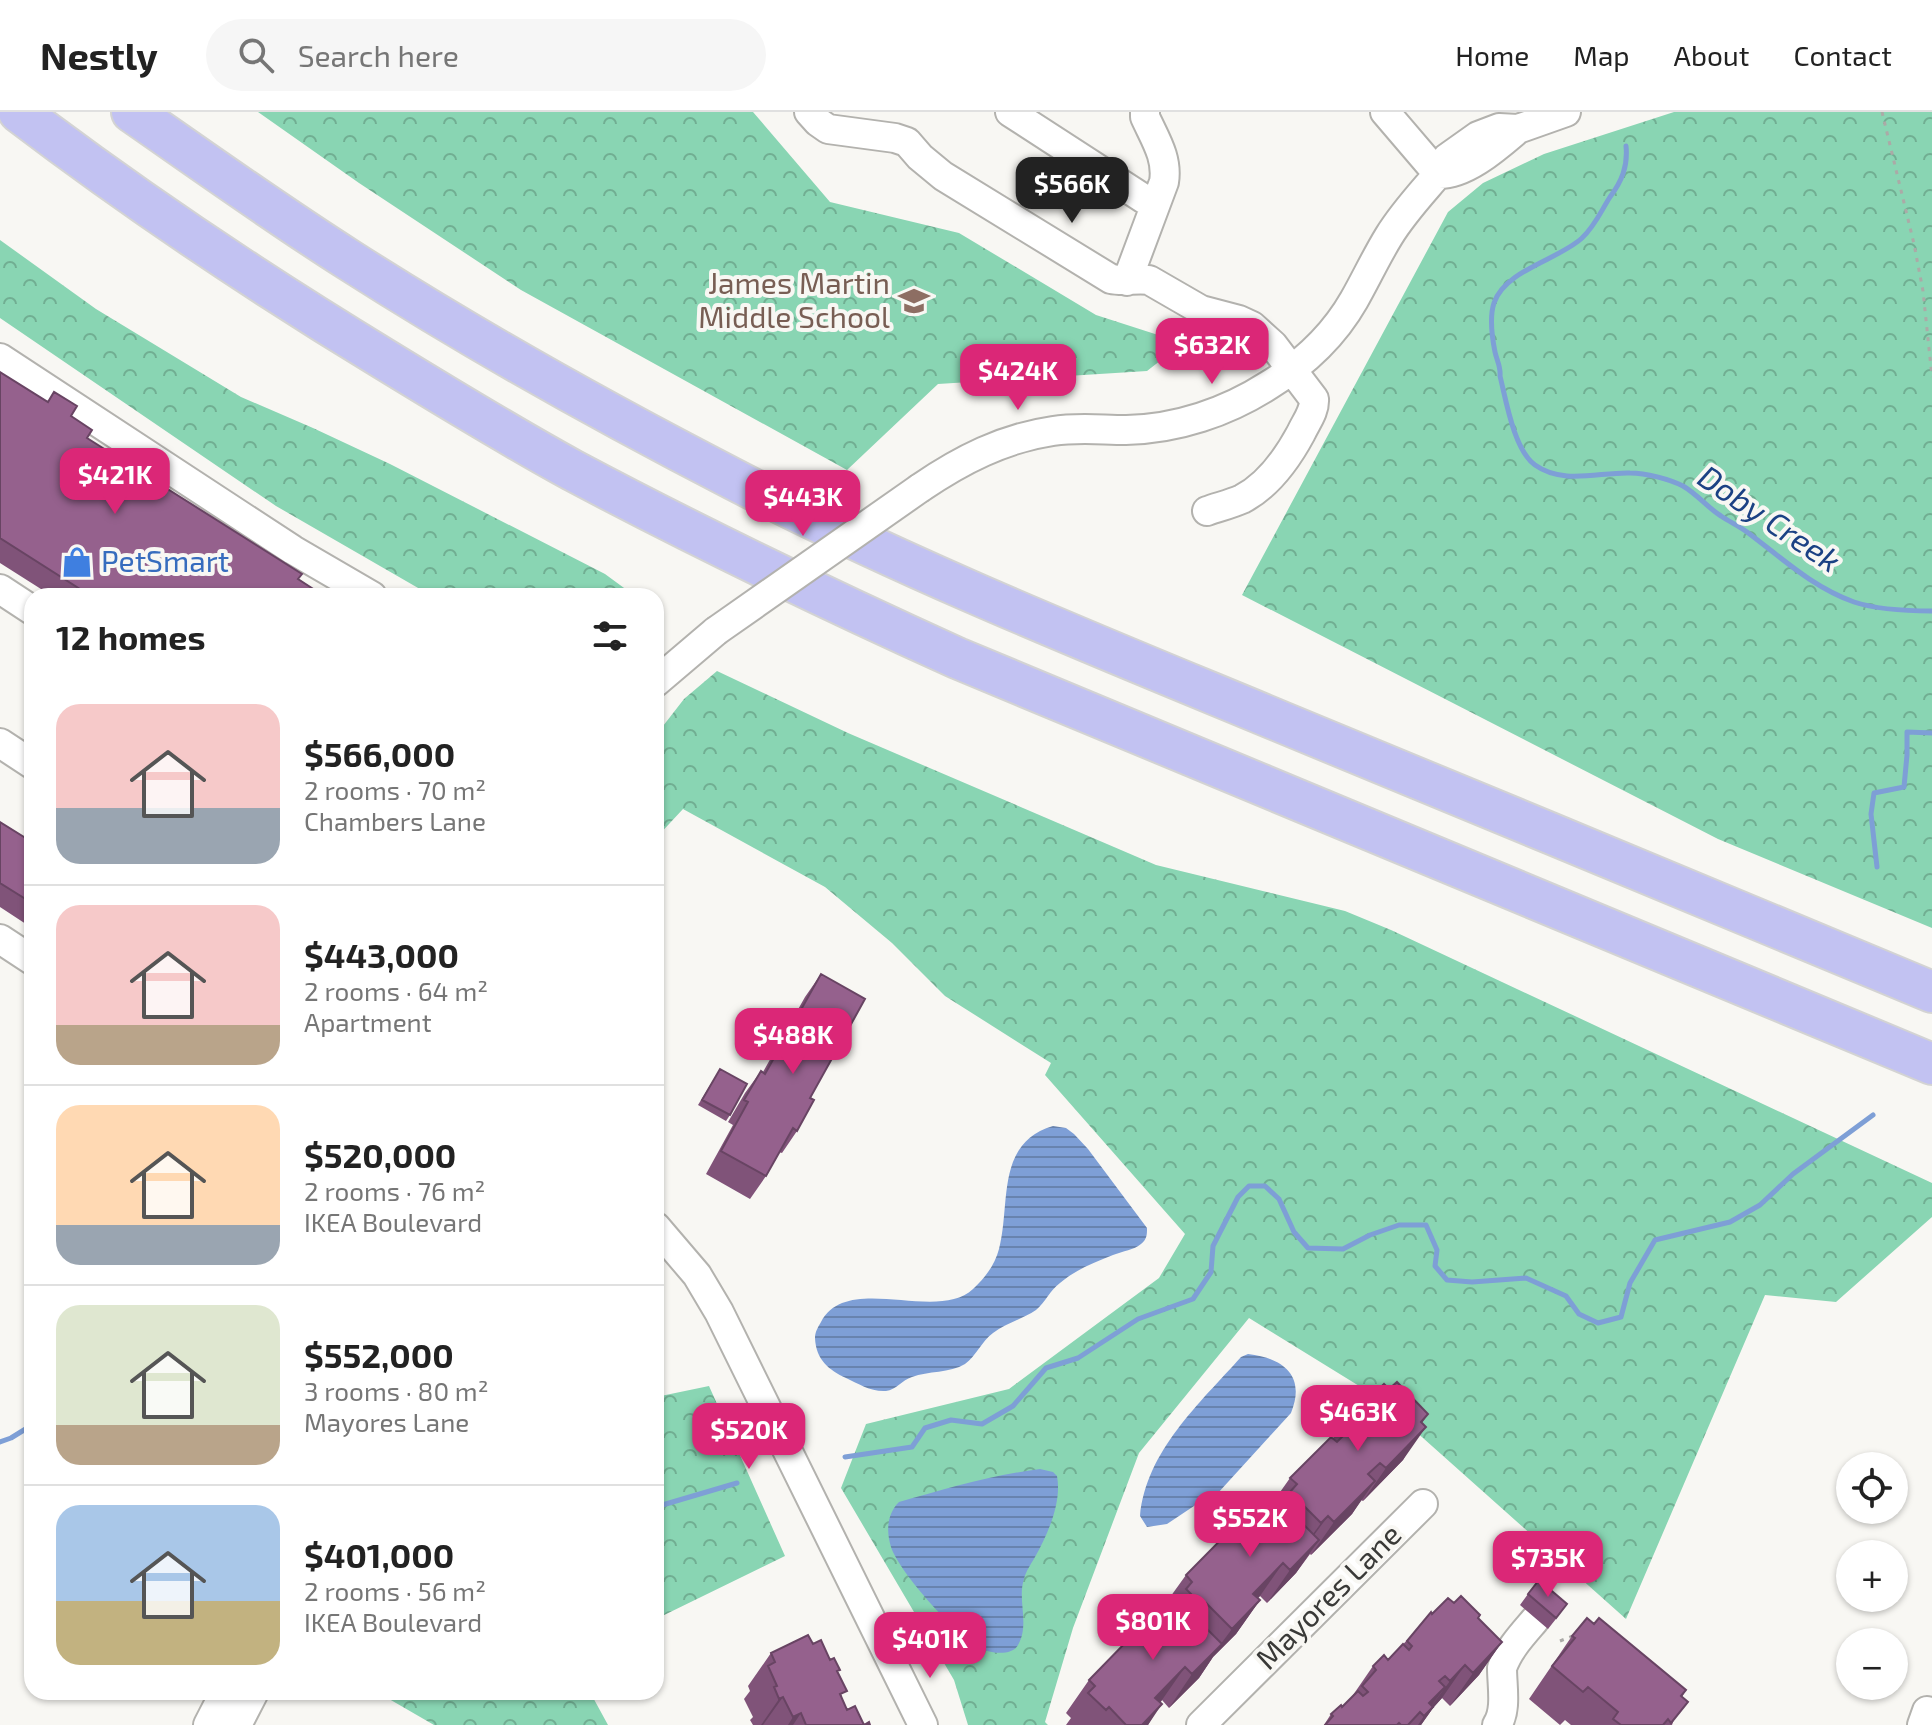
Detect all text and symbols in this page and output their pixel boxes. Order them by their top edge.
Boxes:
search box [206,19,766,91]
text: Nestly [40,32,158,78]
icon: search [234,33,278,77]
text: Search here [298,37,459,73]
text: Home [1455,38,1529,72]
text: Map [1573,38,1630,72]
text: About [1674,38,1749,72]
text: Contact [1793,38,1892,72]
pin: $566K [1016,157,1128,225]
text: $566K [1034,167,1110,198]
place label: James Martin Middle School [698,264,890,334]
school or university icon: James Martin Middle School [897,284,931,318]
pin: $632K [1156,318,1268,386]
text: $632K [1174,328,1250,359]
pin: $424K [962,344,1074,412]
text: $424K [978,354,1058,385]
pin: $421K [59,448,171,516]
water label: Doby Creek [1691,456,1848,580]
text: $421K [78,458,152,489]
pin: $443K [747,470,859,538]
text: $443K [763,480,843,511]
place label: PetSmart [101,542,229,578]
shop icon: PetSmart [60,545,94,579]
icon: filters [588,614,632,658]
text: 12 homes [56,616,205,657]
text: $566,000 [304,733,455,774]
icon: home [120,736,216,832]
text: 2 rooms · 70 m² [304,774,486,805]
text: Chambers Lane [304,805,486,836]
text: $443,000 [304,934,459,975]
icon: home [120,937,216,1033]
text: 2 rooms · 64 m² [304,975,488,1006]
text: Apartment [304,1006,432,1037]
pin: $488K [737,1008,849,1076]
text: $488K [753,1018,833,1049]
text: $520,000 [304,1134,456,1175]
icon: home [120,1137,216,1233]
text: 2 rooms · 76 m² [304,1175,485,1206]
text: IKEA Boulevard [304,1206,482,1237]
text: $552,000 [304,1334,454,1375]
icon: home [120,1337,216,1433]
text: 3 rooms · 80 m² [304,1375,488,1406]
pin: $463K [1302,1385,1414,1453]
text: $463K [1319,1395,1397,1426]
pin: $520K [693,1403,805,1471]
text: Mayores Lane [304,1406,469,1437]
text: $520K [710,1413,788,1444]
map controls [1836,1452,1908,1700]
button: locate [1836,1452,1908,1524]
pin: $552K [1194,1491,1306,1559]
text: $552K [1212,1501,1288,1532]
street label: Mayores Lane [1247,1515,1408,1676]
pin: $735K [1492,1531,1604,1599]
text: $401,000 [304,1534,454,1575]
icon: home [120,1537,216,1633]
button: + [1836,1540,1908,1612]
text: $735K [1511,1541,1585,1572]
text: 2 rooms · 56 m² [304,1575,486,1606]
pin: $801K [1097,1594,1209,1662]
text: $801K [1115,1604,1191,1635]
text: IKEA Boulevard [304,1606,482,1637]
pin: $401K [874,1612,986,1680]
text: $401K [892,1622,968,1653]
button: − [1836,1628,1908,1700]

